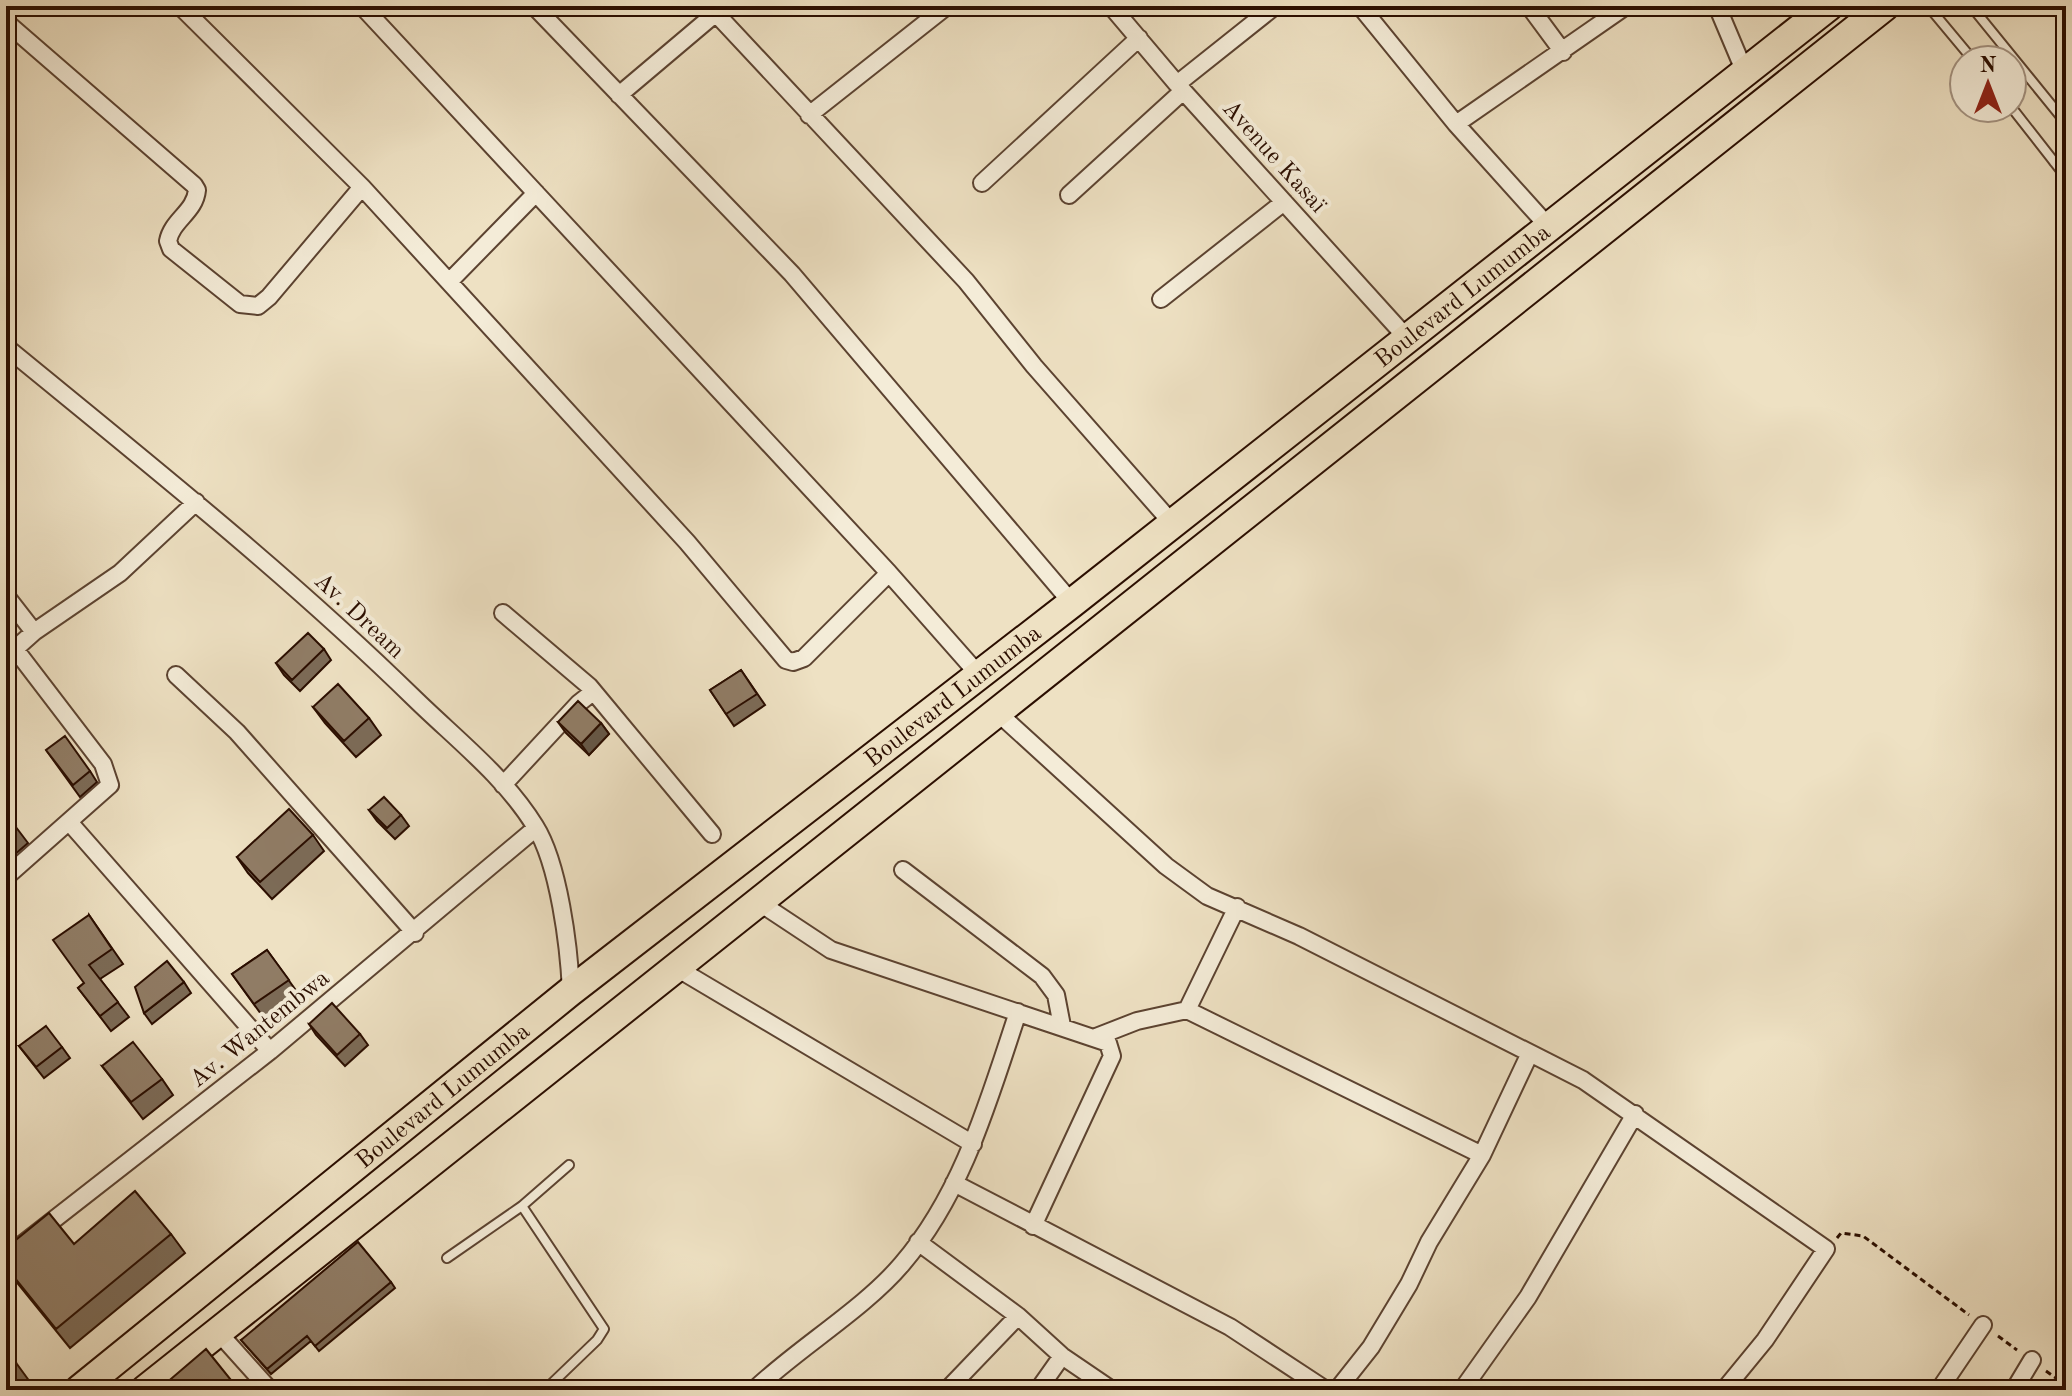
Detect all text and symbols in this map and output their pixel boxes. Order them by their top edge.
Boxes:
north arrow [1948,44,2028,124]
text: N [1980,55,1997,77]
street label: Avenue Kasaï [1217,97,1330,218]
street label: Boulevard Lumumba [1371,221,1556,373]
street label: Av. Dream [309,569,408,664]
street label: Boulevard Lumumba [861,621,1046,773]
street label: Av. Wantembwa [186,966,335,1093]
street label: Boulevard Lumumba [352,1019,535,1174]

